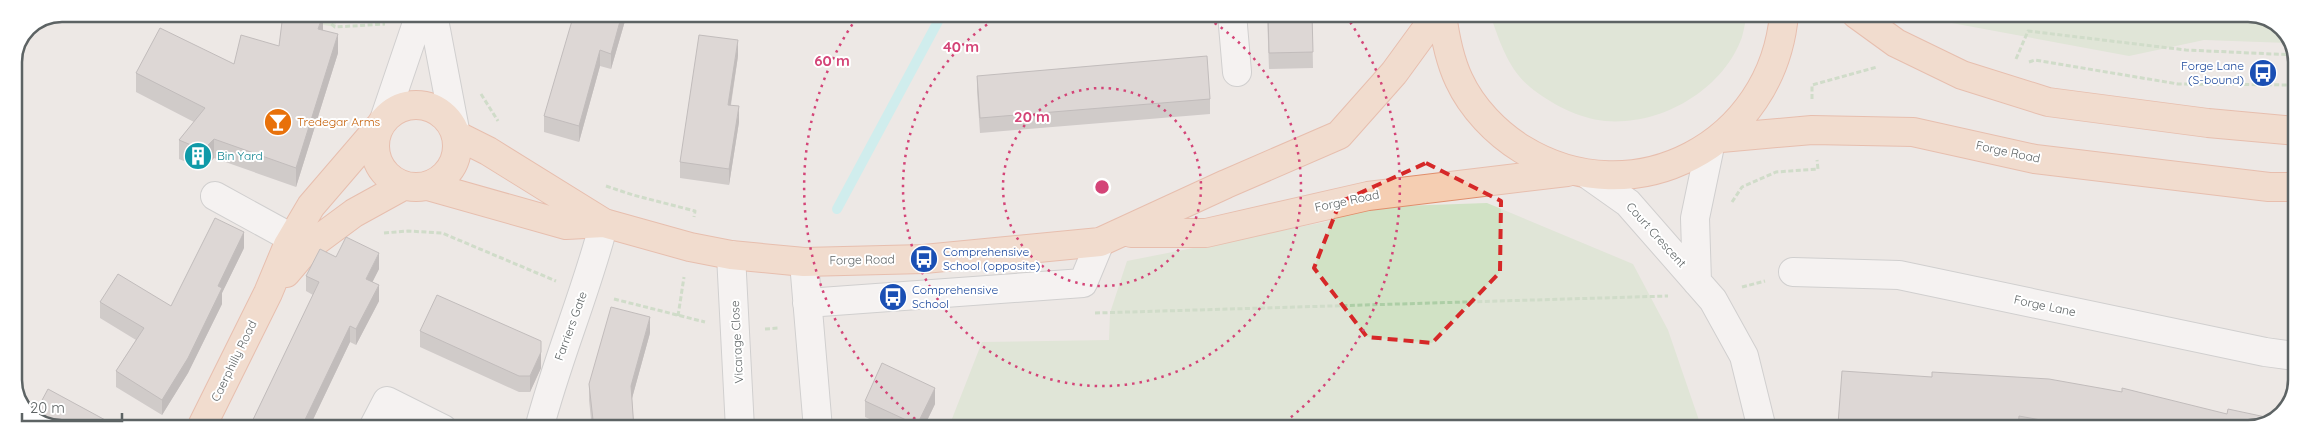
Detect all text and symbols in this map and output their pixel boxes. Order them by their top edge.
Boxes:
text: 40 m [943,37,979,56]
text: 60 m [814,51,850,70]
place label: Forge Lane (S-bound) [2181,58,2244,87]
bus stop icon: Forge Lane (S-bound) [2248,58,2278,88]
bar icon: Tredegar Arms [263,107,293,137]
text: 20 m [1014,107,1050,126]
place label: Tredegar Arms [297,114,381,129]
street label: Forge Road [1975,137,2042,166]
building icon: Bin Yard [183,141,213,171]
place label: Bin Yard [217,148,263,163]
centre of rings [1093,178,1111,196]
street label: Forge Road [1313,186,1380,215]
street label: Court Crescent [1623,199,1690,270]
bus stop icon: Comprehensive School (opposite) [909,244,939,274]
place label: Comprehensive School (opposite) [943,244,1040,273]
street label: Forge Road [829,251,895,268]
bus stop icon: Comprehensive School [878,282,908,312]
place label: Comprehensive School [912,282,998,311]
street label: Farriers Gate [551,289,590,362]
street label: Forge Lane [2013,292,2078,319]
street label: Vicarage Close [727,300,746,384]
street label: Caerphilly Road [207,318,260,404]
scale bar [22,390,122,422]
text: 20 m [30,398,65,417]

